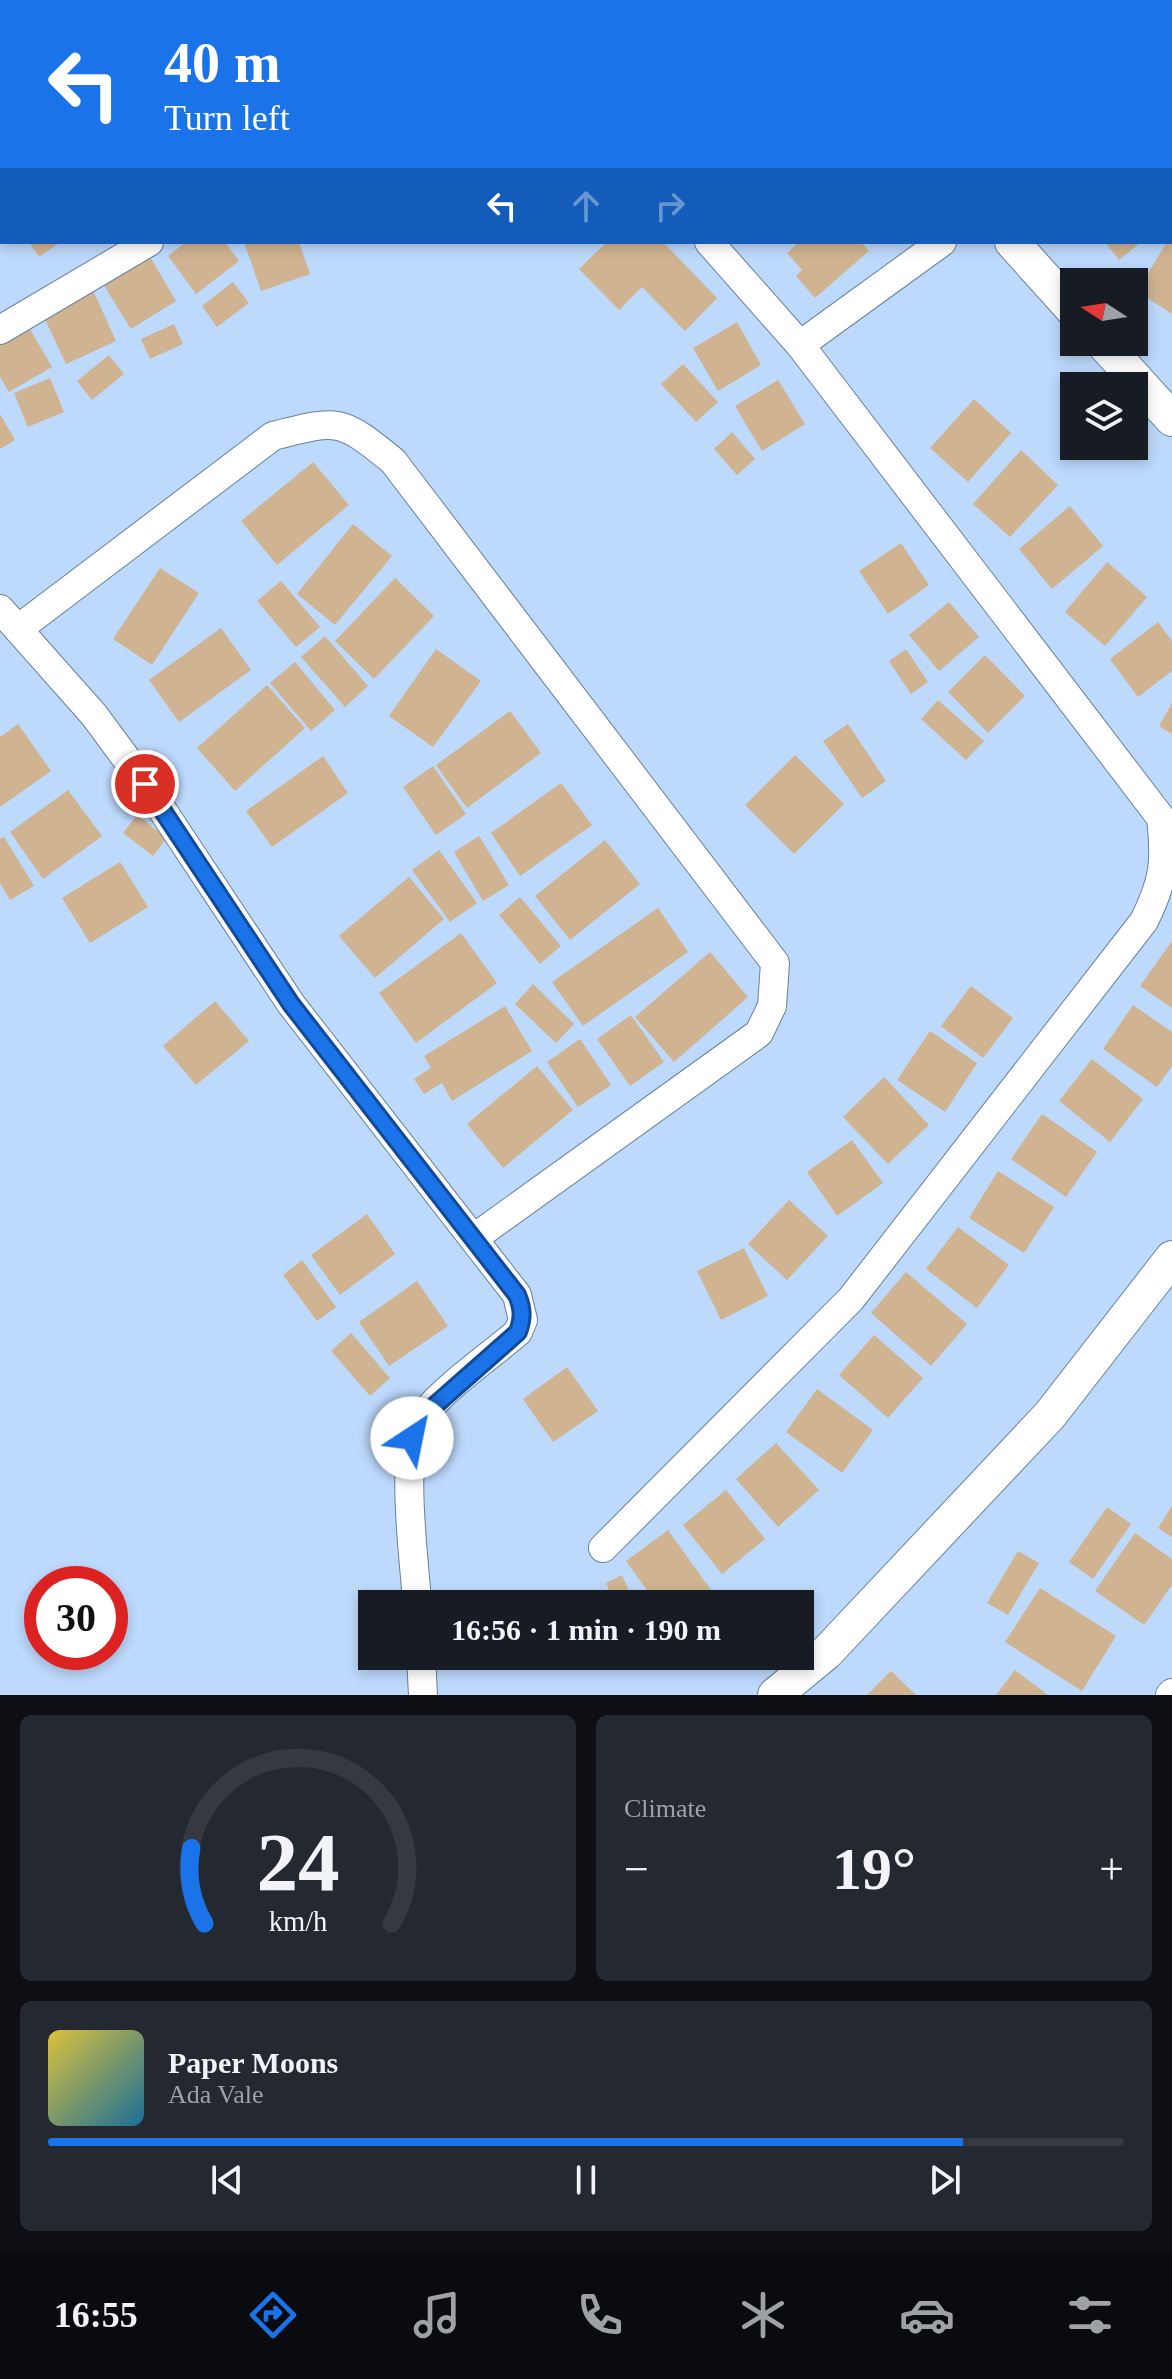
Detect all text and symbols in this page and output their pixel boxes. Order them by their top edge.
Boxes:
icon: left [32,32,136,136]
text: 40 m [164,32,281,94]
text: Turn left [164,98,290,138]
icon: left [480,184,524,228]
icon: ahead [564,184,608,228]
icon: right [648,184,692,228]
north arrow [1060,268,1148,356]
map controls [1060,268,1148,460]
button: layers [1060,372,1148,460]
pin [111,750,179,818]
icon: arrive [123,762,167,806]
position arrow [370,1396,454,1480]
speed limit sign: 30 [24,1566,128,1670]
text: 16:56 · 1 min · 190 m [451,1613,721,1646]
text: Climate [624,1794,706,1823]
text: 24 [256,1816,340,1908]
text: 19° [832,1836,916,1902]
text: − [624,1845,649,1894]
text: + [1099,1845,1124,1894]
text: km/h [269,1906,327,1937]
text: Paper Moons [168,2046,338,2079]
text: Ada Vale [168,2080,264,2109]
icon: previous [205,2158,249,2202]
icon: pause [564,2158,608,2202]
icon: next [923,2158,967,2202]
icon: directions [245,2287,301,2343]
icon: music [409,2287,465,2343]
icon: phone [572,2287,628,2343]
icon: climate [735,2287,791,2343]
icon: car [899,2287,955,2343]
icon: filters [1062,2287,1118,2343]
text: 16:55 [54,2295,138,2335]

